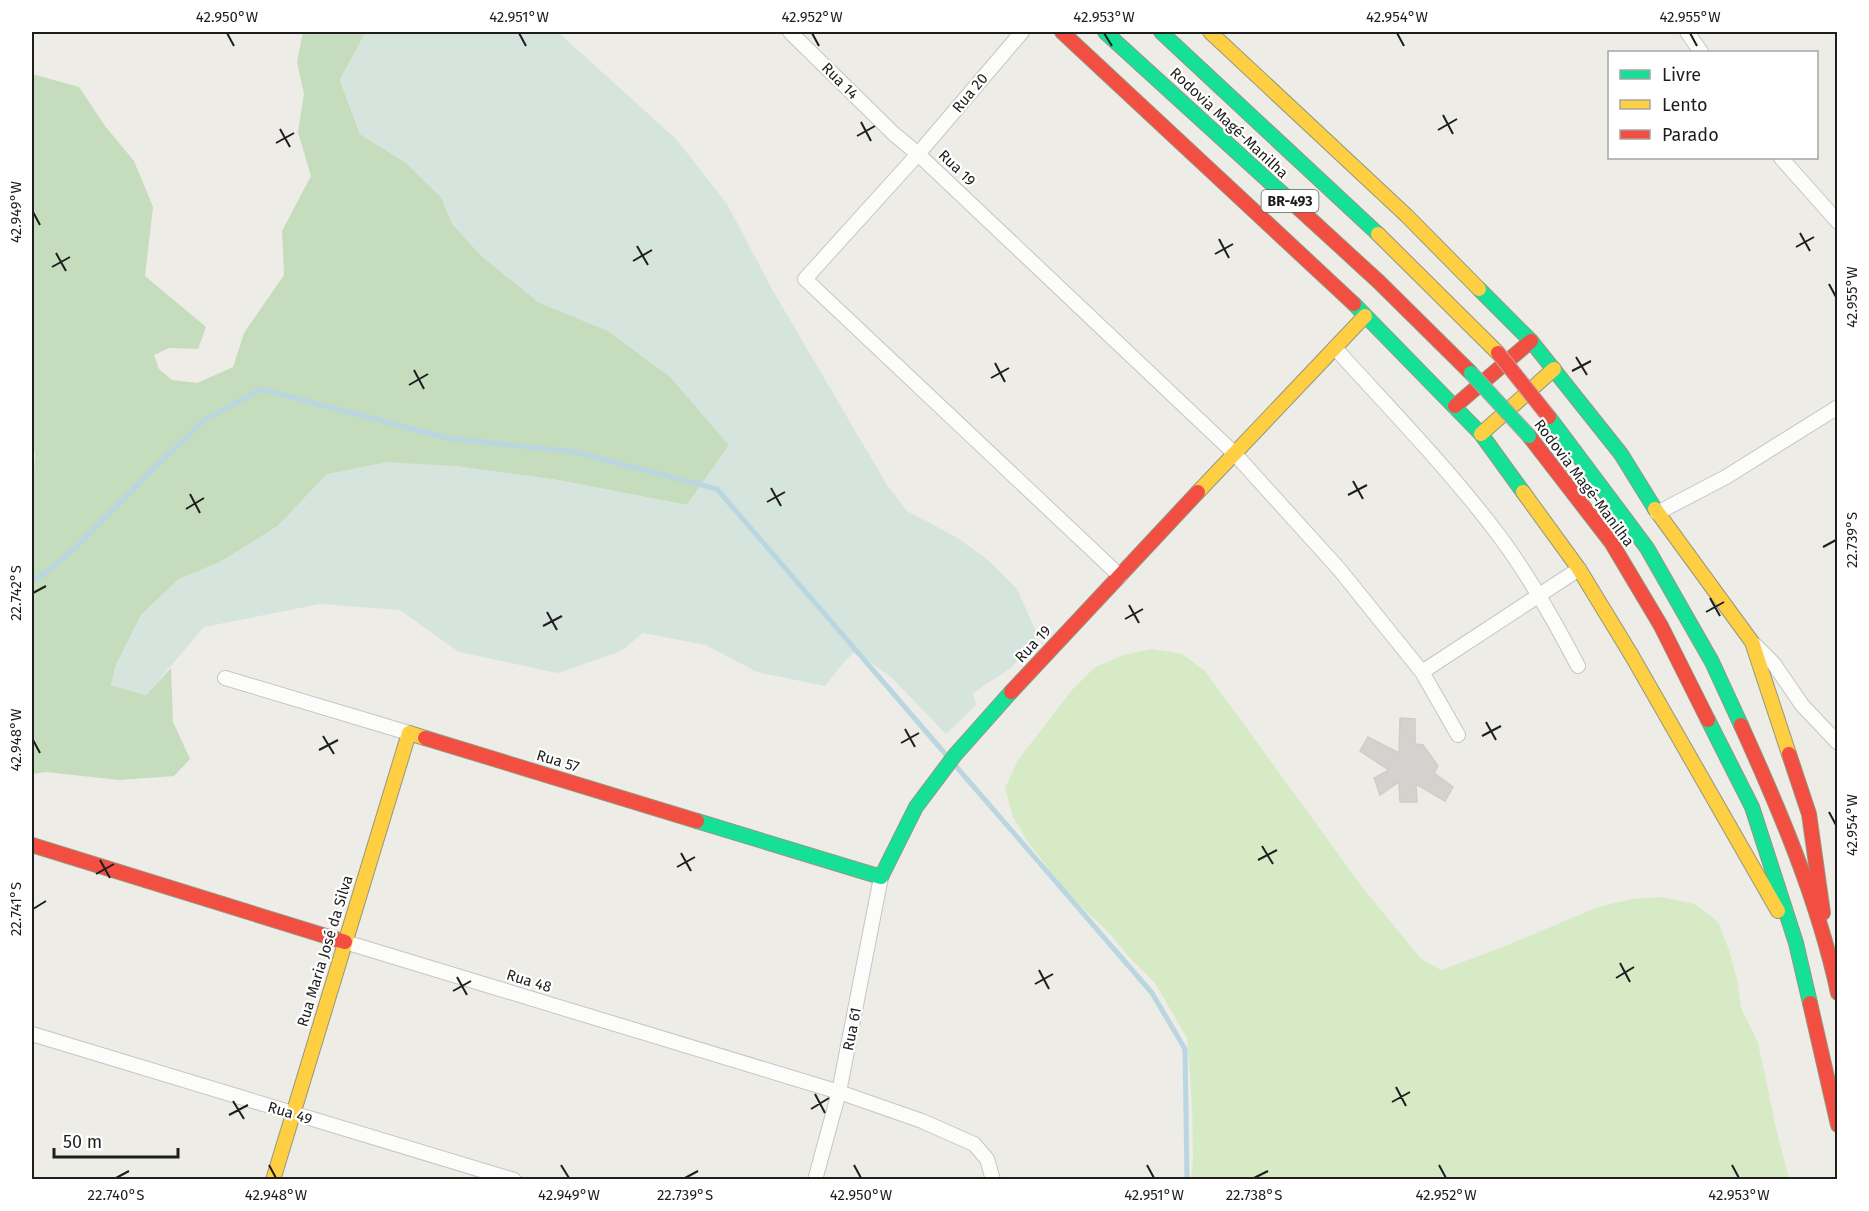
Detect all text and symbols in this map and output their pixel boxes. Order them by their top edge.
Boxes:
text: 42.950°W [196,8,259,26]
text: 42.951°W [489,8,549,26]
text: 42.952°W [781,8,843,26]
text: 42.953°W [1073,8,1135,26]
text: 42.954°W [1366,8,1429,26]
text: 42.955°W [1659,8,1721,26]
legend [1608,51,1818,159]
street label: Rua 14 [818,59,862,103]
street label: Rodovia Magé-Manilha [1166,64,1292,182]
text: Livre [1662,64,1701,86]
street label: Rua 20 [948,70,992,116]
text: Lento [1662,94,1708,116]
text: Parado [1662,124,1719,146]
street label: Rua 19 [935,146,979,190]
text: 42.949°W [7,180,25,243]
road number: BR-493 [1262,190,1318,212]
text: 42.955°W [1843,266,1861,328]
street label: Rodovia Magé-Manilha [1530,416,1638,550]
text: 22.739°S [1843,512,1861,568]
text: 22.742°S [7,565,25,621]
street label: Rua 19 [1011,622,1055,666]
text: 42.948°W [7,708,25,771]
street label: Rua 57 [534,746,582,776]
text: 42.954°W [1843,793,1861,856]
street label: Rua Maria José da Silva [293,873,357,1029]
text: 22.741°S [7,882,25,936]
street label: Rua 48 [504,966,554,996]
street label: Rua 61 [839,1006,865,1052]
street label: Rua 49 [266,1098,315,1128]
scale bar [54,1121,178,1159]
text: 50 m [63,1131,102,1153]
text: 22.740°S [88,1186,144,1204]
text: 42.948°W [245,1186,308,1204]
text: 42.949°W [538,1186,601,1204]
text: 22.739°S [657,1186,713,1204]
text: 42.950°W [830,1186,893,1204]
text: 42.951°W [1124,1186,1184,1204]
text: 22.738°S [1226,1186,1282,1204]
text: 42.952°W [1415,1186,1477,1204]
text: 42.953°W [1708,1186,1770,1204]

